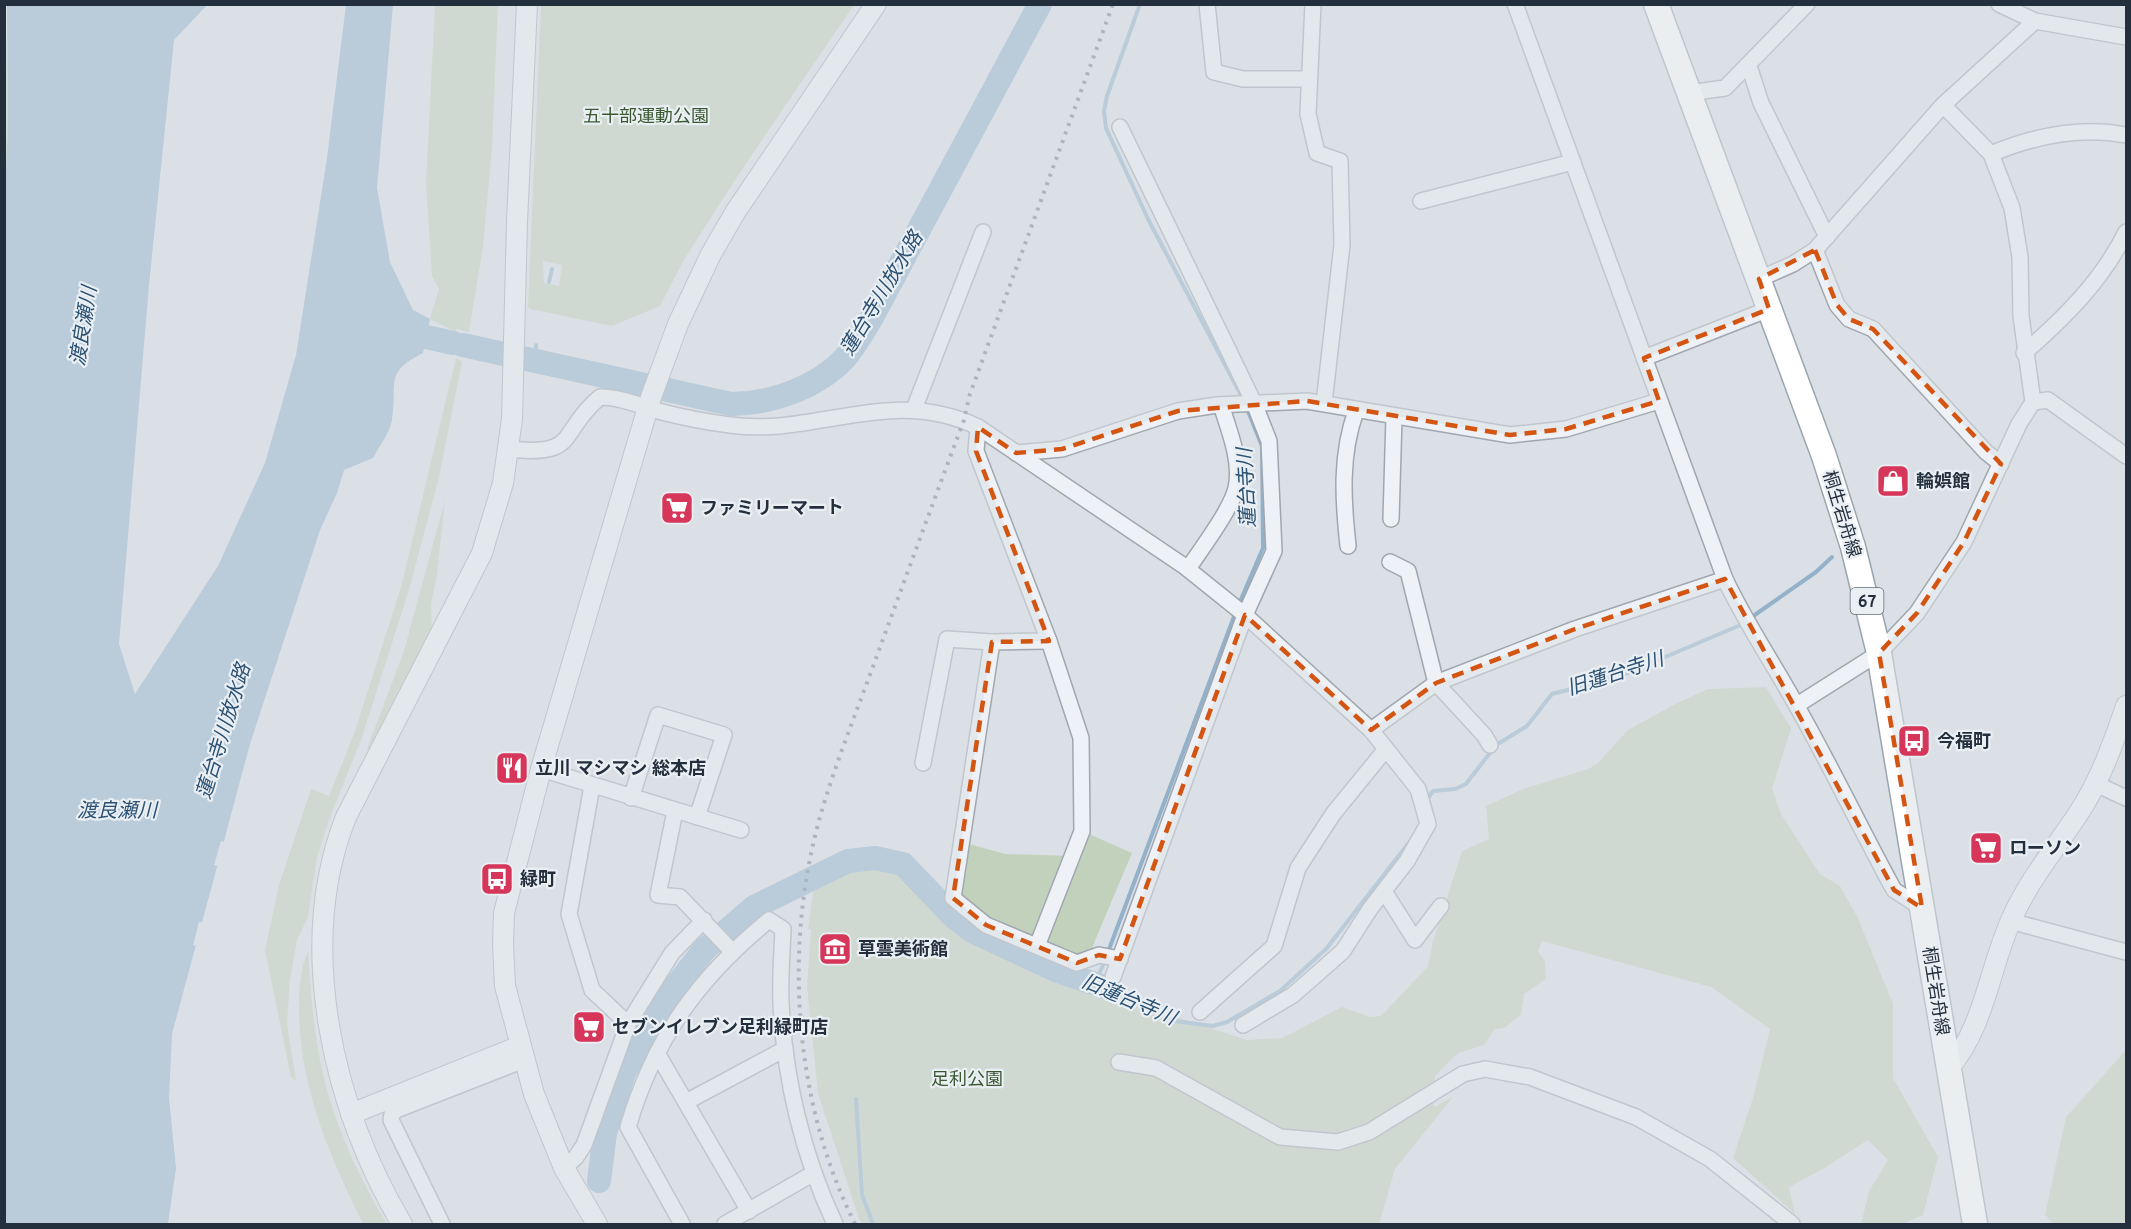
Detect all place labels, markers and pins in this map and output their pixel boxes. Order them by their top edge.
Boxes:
shop icon: 輪娯館 [1875,463,1911,499]
place label: 輪娯館 [1916,471,1970,494]
supermarket icon: ファミリーマート [659,490,695,526]
place label: ファミリーマート [700,498,844,521]
bus stop icon: 今福町 [1896,723,1932,759]
place label: 今福町 [1937,731,1991,754]
restaurant icon: 立川 マシマシ 総本店 [494,750,530,786]
place label: 立川 マシマシ 総本店 [535,758,706,781]
supermarket icon: ローソン [1968,830,2004,866]
place label: ローソン [2009,838,2081,861]
bus stop icon: 緑町 [479,861,515,897]
place label: 緑町 [520,869,556,892]
museum icon: 草雲美術館 [817,931,853,967]
place label: 草雲美術館 [858,939,948,962]
supermarket icon: セブンイレブン足利緑町店 [571,1009,607,1045]
place label: セブンイレブン足利緑町店 [612,1017,828,1040]

